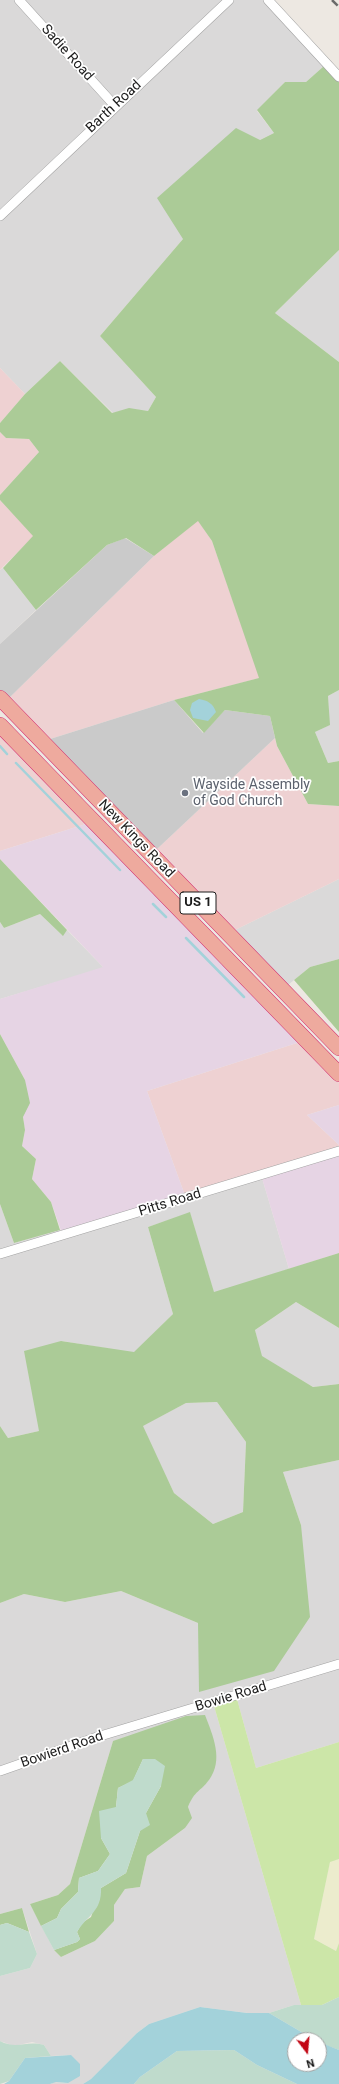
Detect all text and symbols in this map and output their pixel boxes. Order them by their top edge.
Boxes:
street label: Sadie Road [37,21,97,85]
street label: Barth Road [83,77,145,137]
place label: Wayside Assembly of God Church [193,777,310,810]
marker: Wayside Assembly of God Church [180,788,190,798]
street label: New Kings Road [95,796,177,882]
road number: US 1 [180,892,216,914]
street label: Pitts Road [137,1186,203,1220]
street label: Bowie Road [193,1678,269,1716]
street label: Bowierd Road [19,1728,105,1772]
north arrow [287,2032,327,2072]
text: N [305,2056,316,2070]

